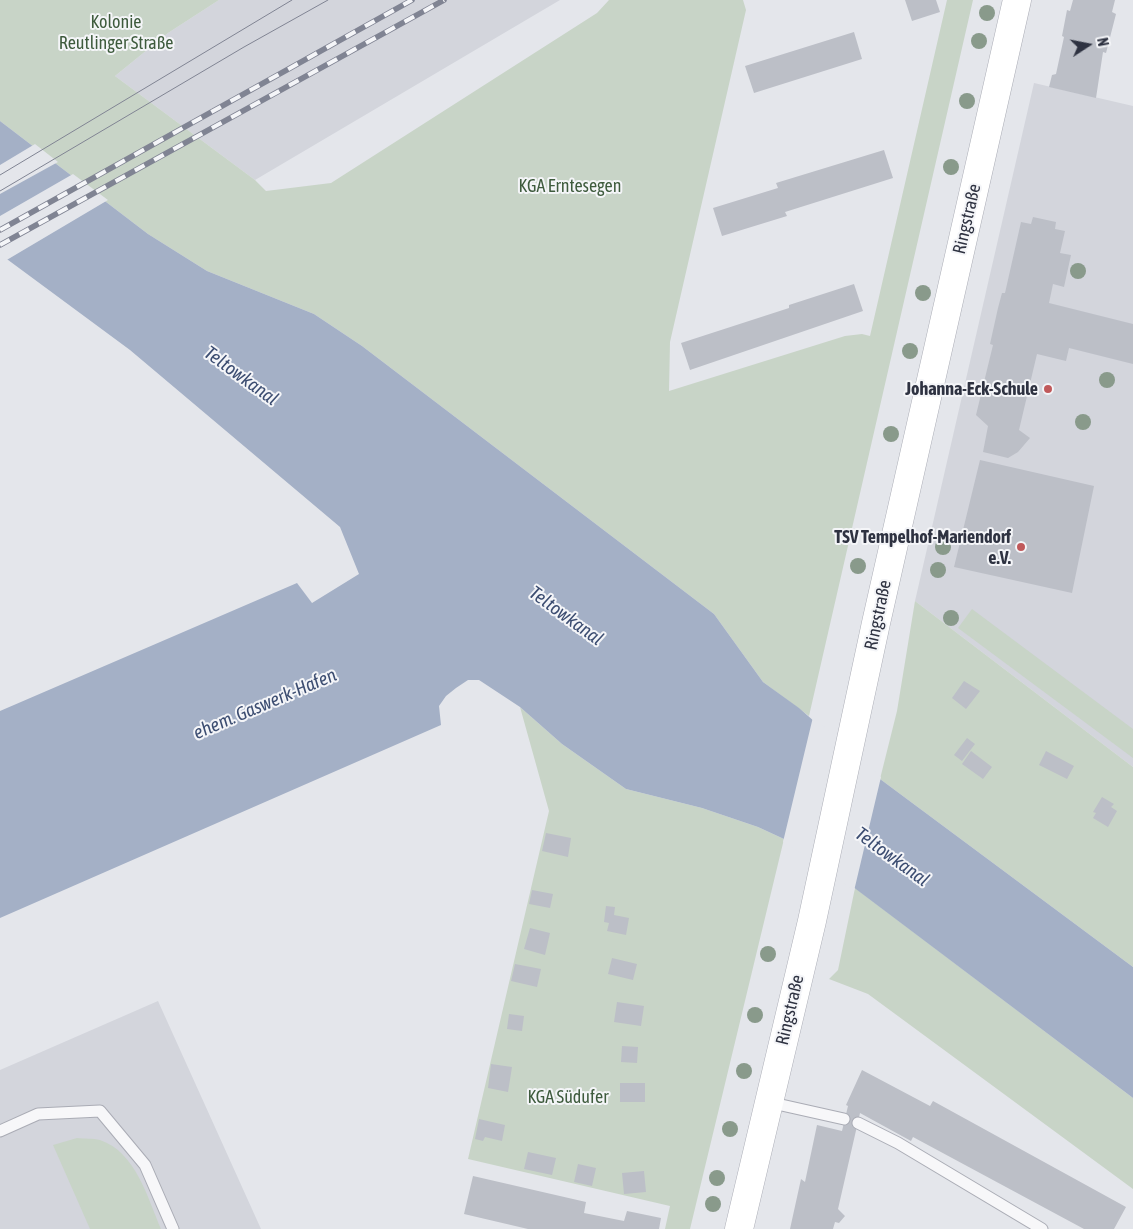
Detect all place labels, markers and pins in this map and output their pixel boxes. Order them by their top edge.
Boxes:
place label: Johanna-Eck-Schule [905,378,1038,400]
marker: Johanna-Eck-Schule [1042,383,1054,395]
place label: TSV Tempelhof-Mariendorf e.V. [834,526,1011,568]
marker: TSV Tempelhof-Mariendorf e.V. [1015,541,1027,553]

